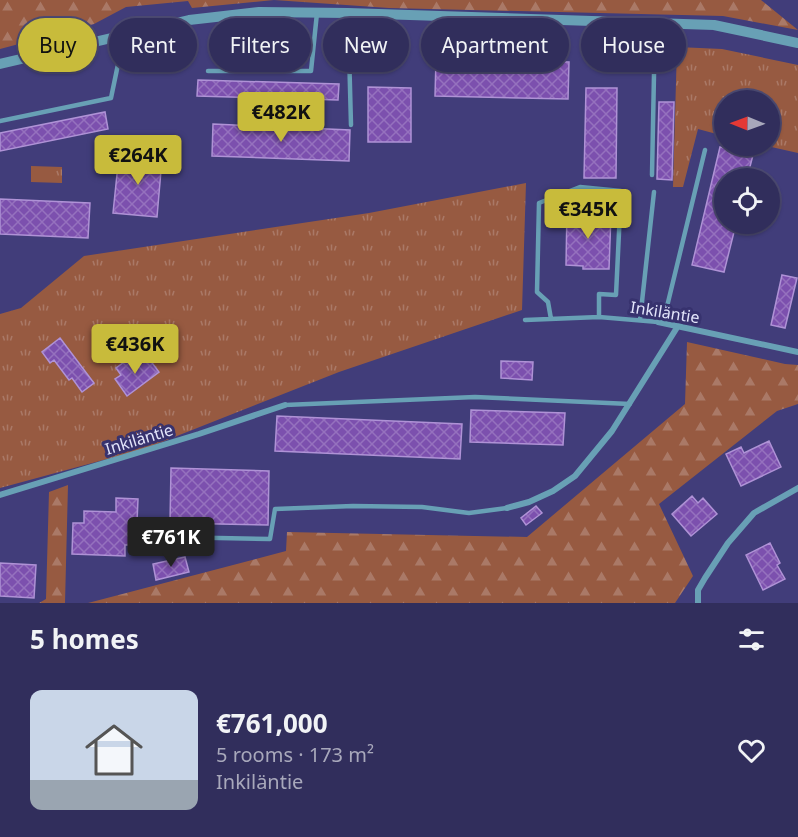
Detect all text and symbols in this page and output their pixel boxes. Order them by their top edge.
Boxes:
chip: Buy [18,18,97,72]
chip: Rent [109,18,197,72]
chip: Filters [209,18,311,72]
chip: New [323,18,409,72]
chip: Apartment [421,18,569,72]
chip: House [581,18,686,72]
north arrow [714,90,780,156]
map controls [714,90,780,234]
pin: €482K [239,92,323,143]
text: €482K [251,98,311,125]
pin: €264K [96,135,180,186]
text: €264K [108,141,168,168]
button: locate [714,168,780,234]
pin: €345K [546,189,630,240]
text: €345K [558,195,618,222]
street label: Inkiläntie [629,296,701,328]
pin: €436K [93,324,177,375]
text: €436K [105,330,165,357]
street label: Inkiläntie [102,418,176,460]
pin: €761K [129,517,213,568]
text: €761K [141,523,201,550]
text: 5 homes [30,621,139,657]
icon: filters [735,623,768,656]
text: €761,000 [216,705,328,741]
icon: home [78,714,150,786]
icon: heart [735,734,768,767]
text: 5 rooms · 173 m² [216,741,374,768]
text: Inkiläntie [216,768,303,795]

